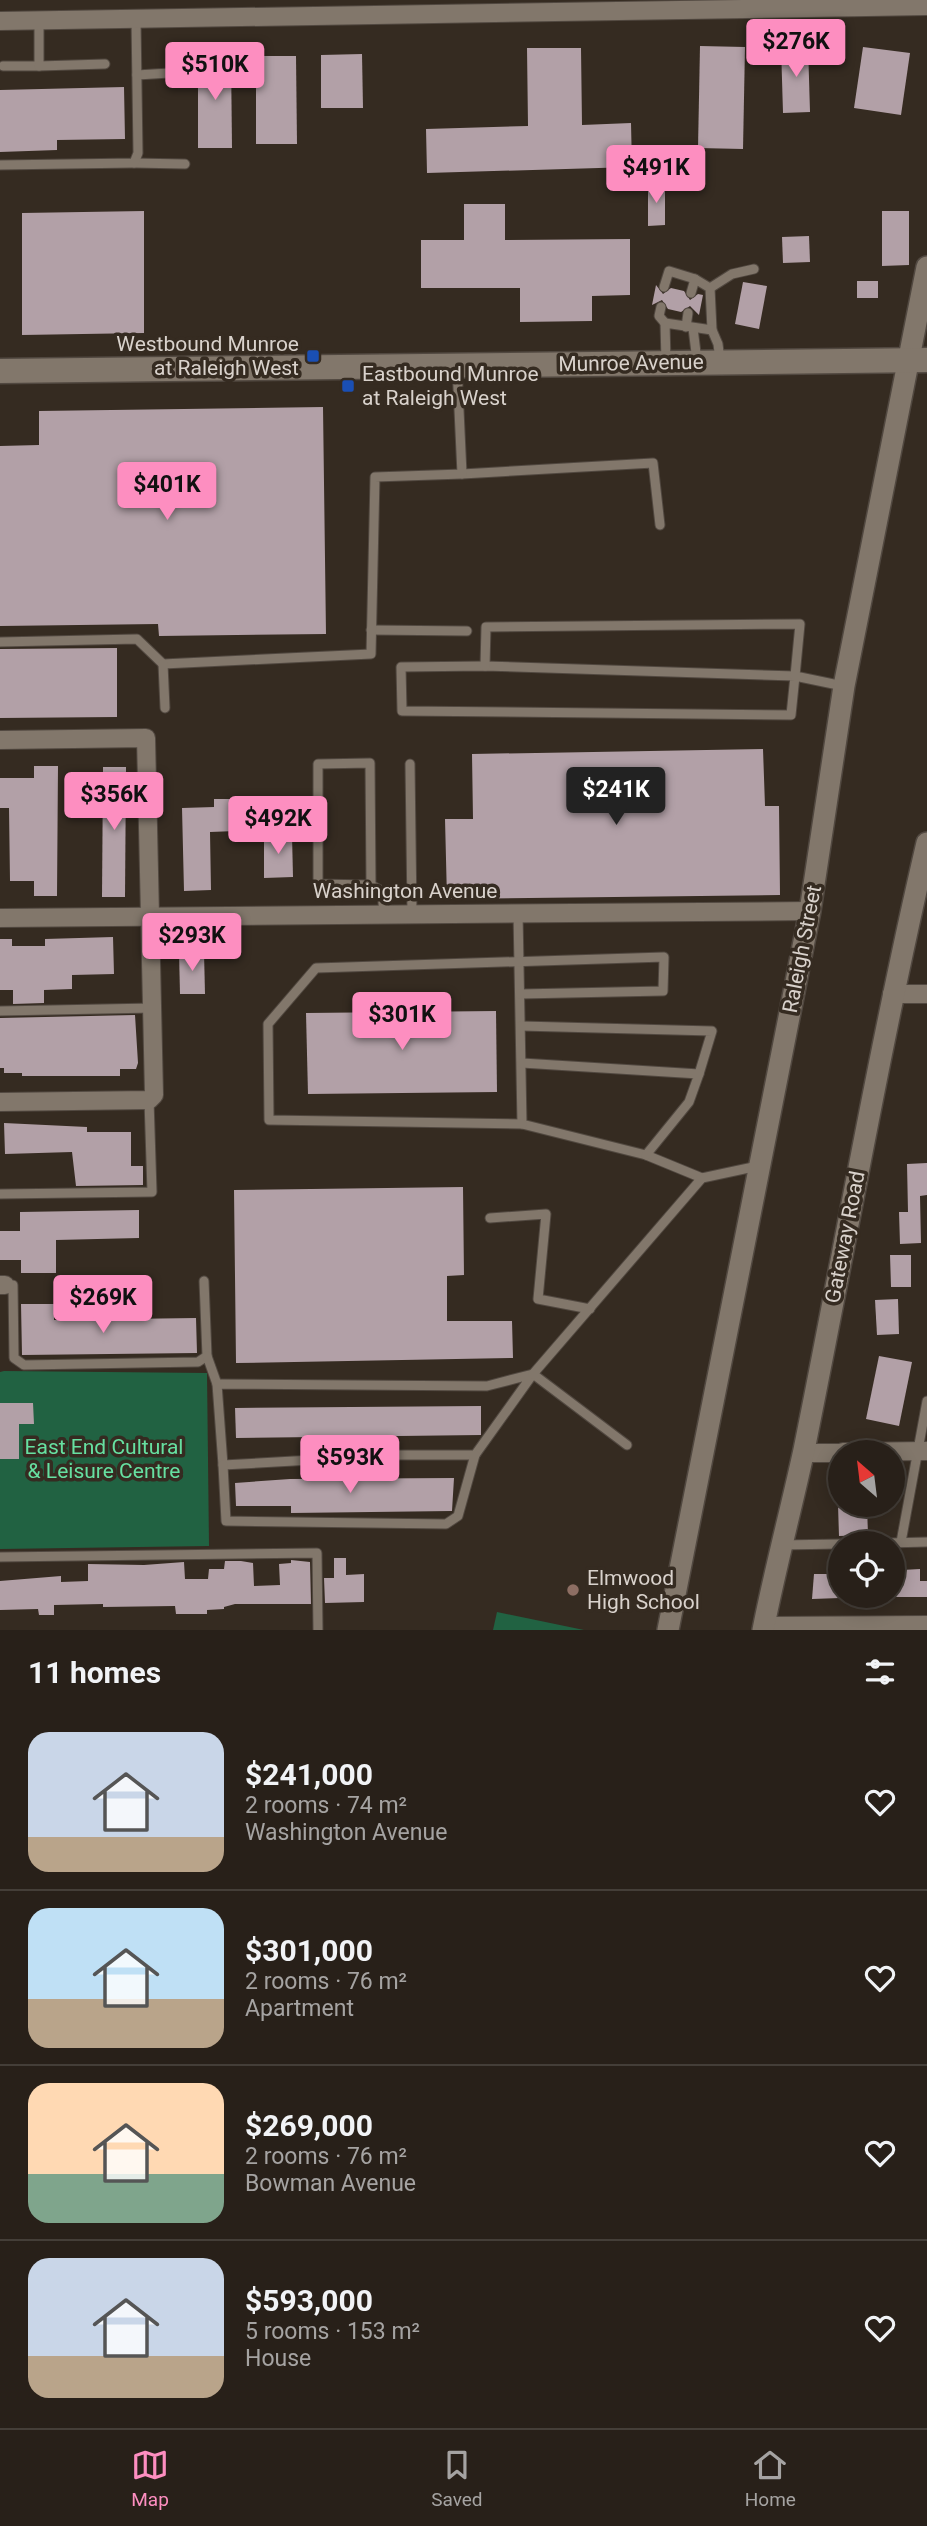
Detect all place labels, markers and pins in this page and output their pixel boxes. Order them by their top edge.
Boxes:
pin: $276K [747,20,845,79]
pin: $510K [166,42,264,102]
pin: $491K [607,146,705,205]
place label: Westbound Munroe at Raleigh West [116,332,299,380]
marker: Westbound Munroe at Raleigh West [305,348,321,364]
place label: Eastbound Munroe at Raleigh West [362,362,539,410]
marker: Eastbound Munroe at Raleigh West [340,378,356,394]
pin: $401K [118,462,216,522]
pin: $241K [567,768,665,827]
pin: $356K [65,772,163,832]
pin: $492K [229,796,327,856]
pin: $293K [143,914,241,973]
pin: $301K [353,992,451,1052]
pin: $269K [54,1276,152,1335]
pin: $593K [301,1436,399,1495]
place label: Elmwood High School [587,1566,700,1614]
marker: Elmwood High School [565,1582,581,1598]

